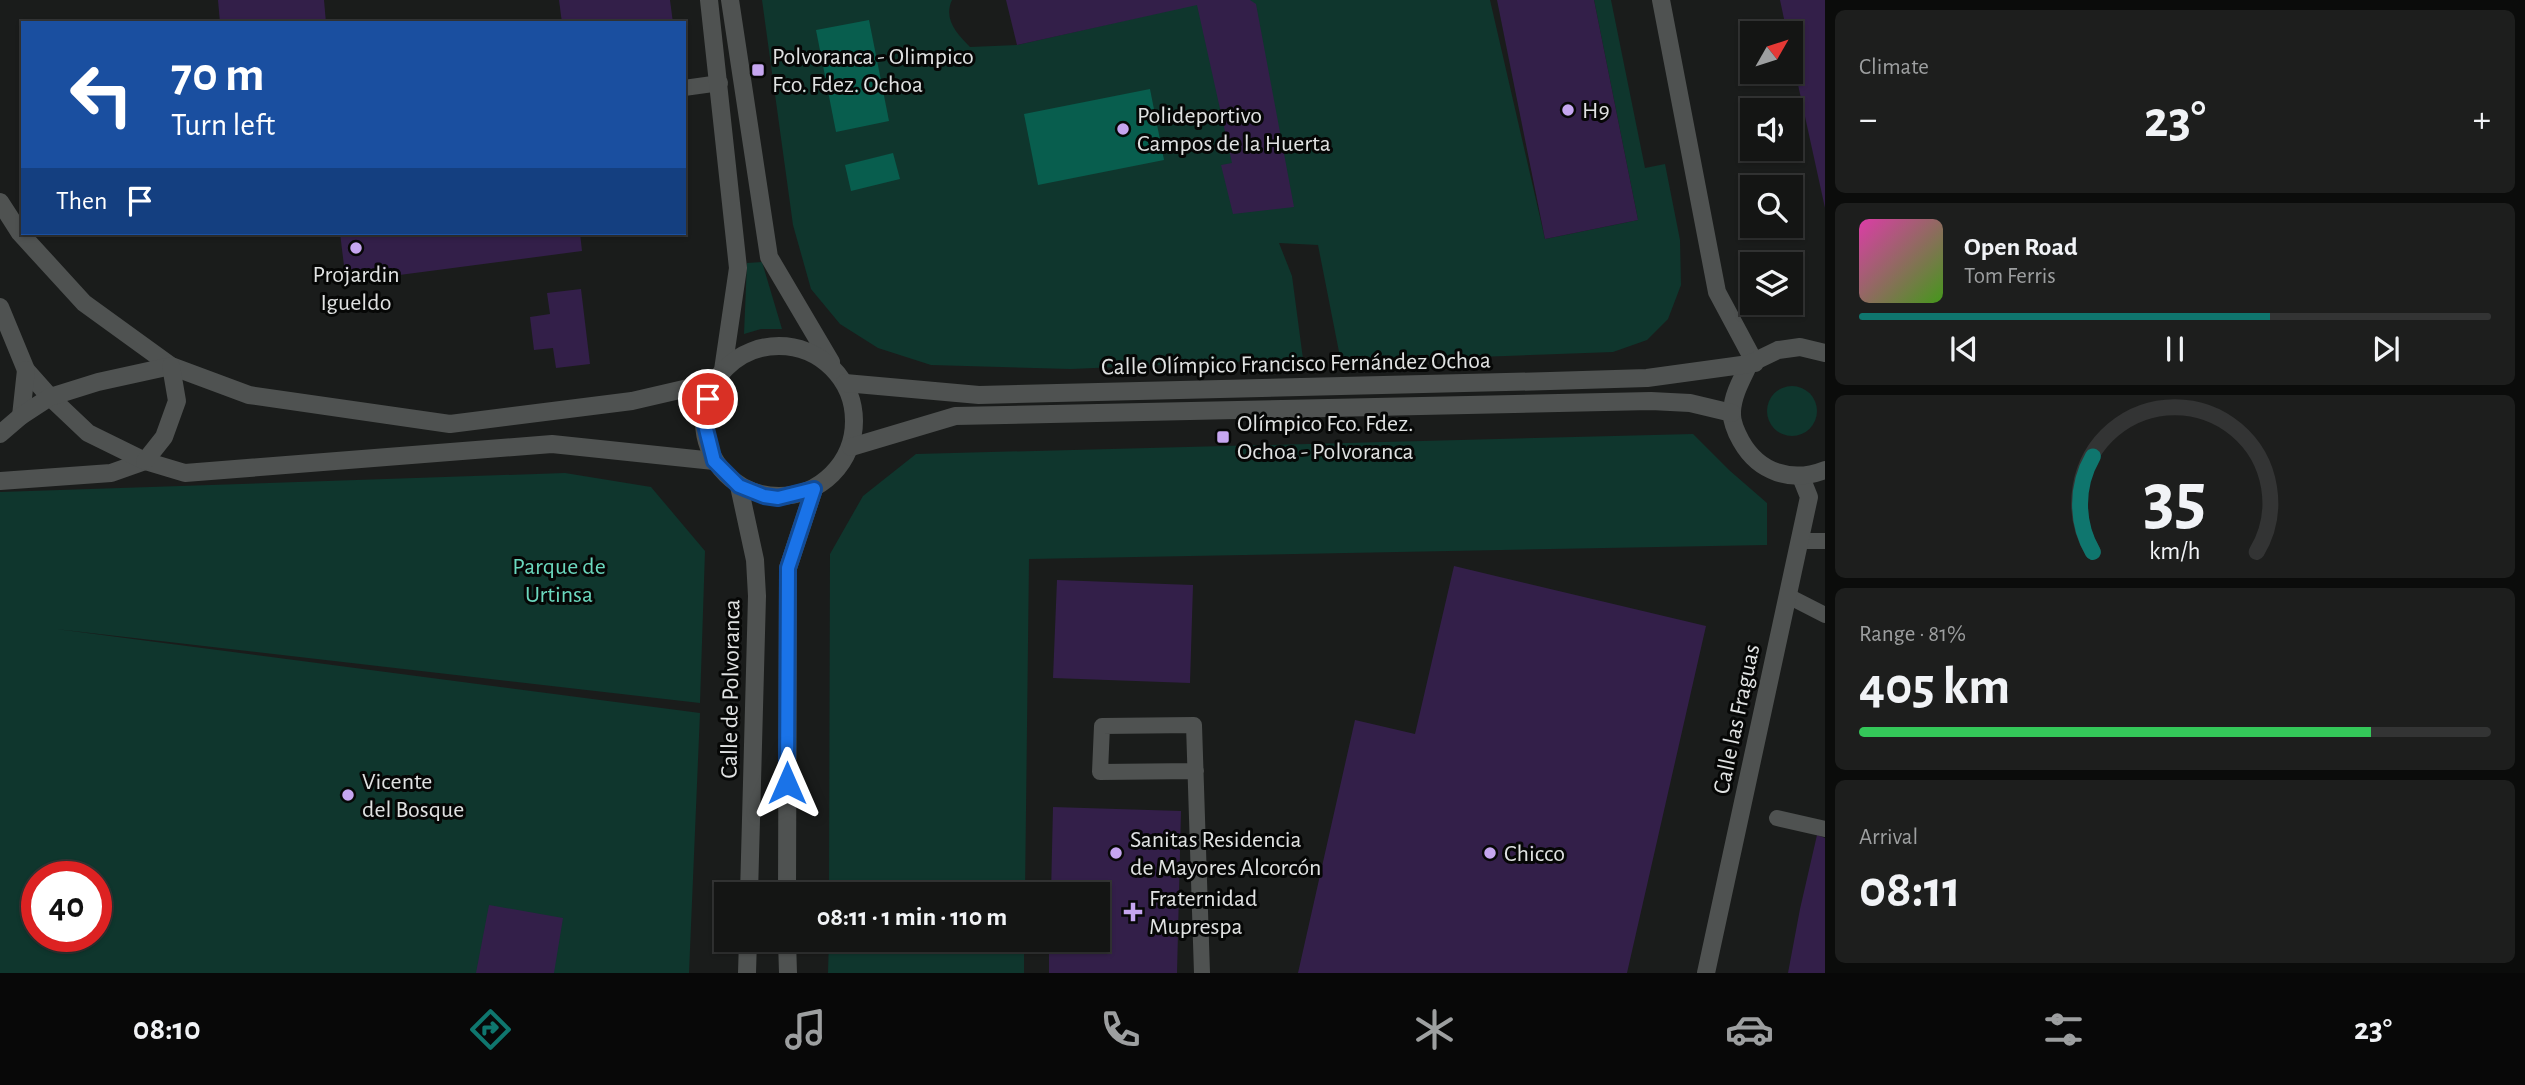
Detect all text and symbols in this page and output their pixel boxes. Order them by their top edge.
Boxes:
north arrow [1740,21,1802,84]
map controls [1740,21,1803,315]
place label: Polvoranca - Olimpico Fco. Fdez. Ochoa [772,45,974,97]
icon: left [56,49,147,140]
text: 70 m [171,51,265,100]
text: Climate [1859,56,1929,79]
marker: Polvoranca - Olimpico Fco. Fdez. Ochoa [750,62,766,78]
text: 23° [2144,94,2206,146]
button: sound [1740,98,1803,161]
place label: H9 [1582,99,1610,123]
text: − [1859,101,1877,139]
text: + [2473,101,2491,139]
marker: H9 [1560,102,1576,118]
place label: Polideportivo Campos de la Huerta [1137,104,1331,156]
text: Turn left [171,109,275,141]
marker: Polideportivo Campos de la Huerta [1115,121,1131,137]
button: search [1740,175,1803,238]
icon: arrive [121,182,159,220]
text: Then [56,188,107,214]
text: Open Road [1964,234,2078,260]
marker: Projardin Igueldo [348,240,364,256]
button: layers [1740,252,1803,315]
place label: Projardin Igueldo [312,263,400,315]
text: Tom Ferris [1964,265,2056,288]
icon: previous [1945,330,1983,368]
icon: pause [2156,330,2194,368]
icon: next [2367,330,2405,368]
street label: Calle Olímpico Francisco Fernández Ochoa [1101,349,1491,379]
pin [678,369,738,429]
icon: arrive [689,380,727,418]
place label: Olímpico Fco. Fdez. Ochoa - Polvoranca [1237,412,1414,464]
marker: Olímpico Fco. Fdez. Ochoa - Polvoranca [1215,429,1231,445]
text: 35 [2144,465,2206,538]
text: km/h [2149,539,2201,564]
park label: Parque de Urtinsa [512,555,606,607]
street label: Calle de Polvoranca [717,599,745,779]
text: Range · 81% [1859,623,1966,646]
street label: Calle las Fraguas [1709,642,1765,796]
text: 405 km [1859,661,2010,713]
position arrow [750,746,824,820]
place label: Vicente del Bosque [362,770,464,822]
marker: Vicente del Bosque [340,787,356,803]
text: Arrival [1859,826,1918,849]
place label: Sanitas Residencia de Mayores Alcorcón [1130,828,1322,880]
place label: Chicco [1504,842,1565,866]
marker: Sanitas Residencia de Mayores Alcorcón [1108,845,1124,861]
marker: Chicco [1482,845,1498,861]
speed limit sign: 40 [21,861,112,952]
text: 08:11 [1859,864,1961,916]
place label: Fraternidad Muprespa [1149,887,1257,939]
marker: Fraternidad Muprespa [1123,902,1143,922]
text: 08:11 · 1 min · 110 m [817,904,1007,930]
icon: directions [466,1005,515,1054]
icon: music [781,1005,830,1054]
icon: phone [1096,1005,1145,1054]
icon: climate [1410,1005,1459,1054]
icon: car [1725,1005,1774,1054]
icon: filters [2039,1005,2088,1054]
text: 08:10 [133,1013,201,1045]
text: 23° [2354,1013,2392,1045]

